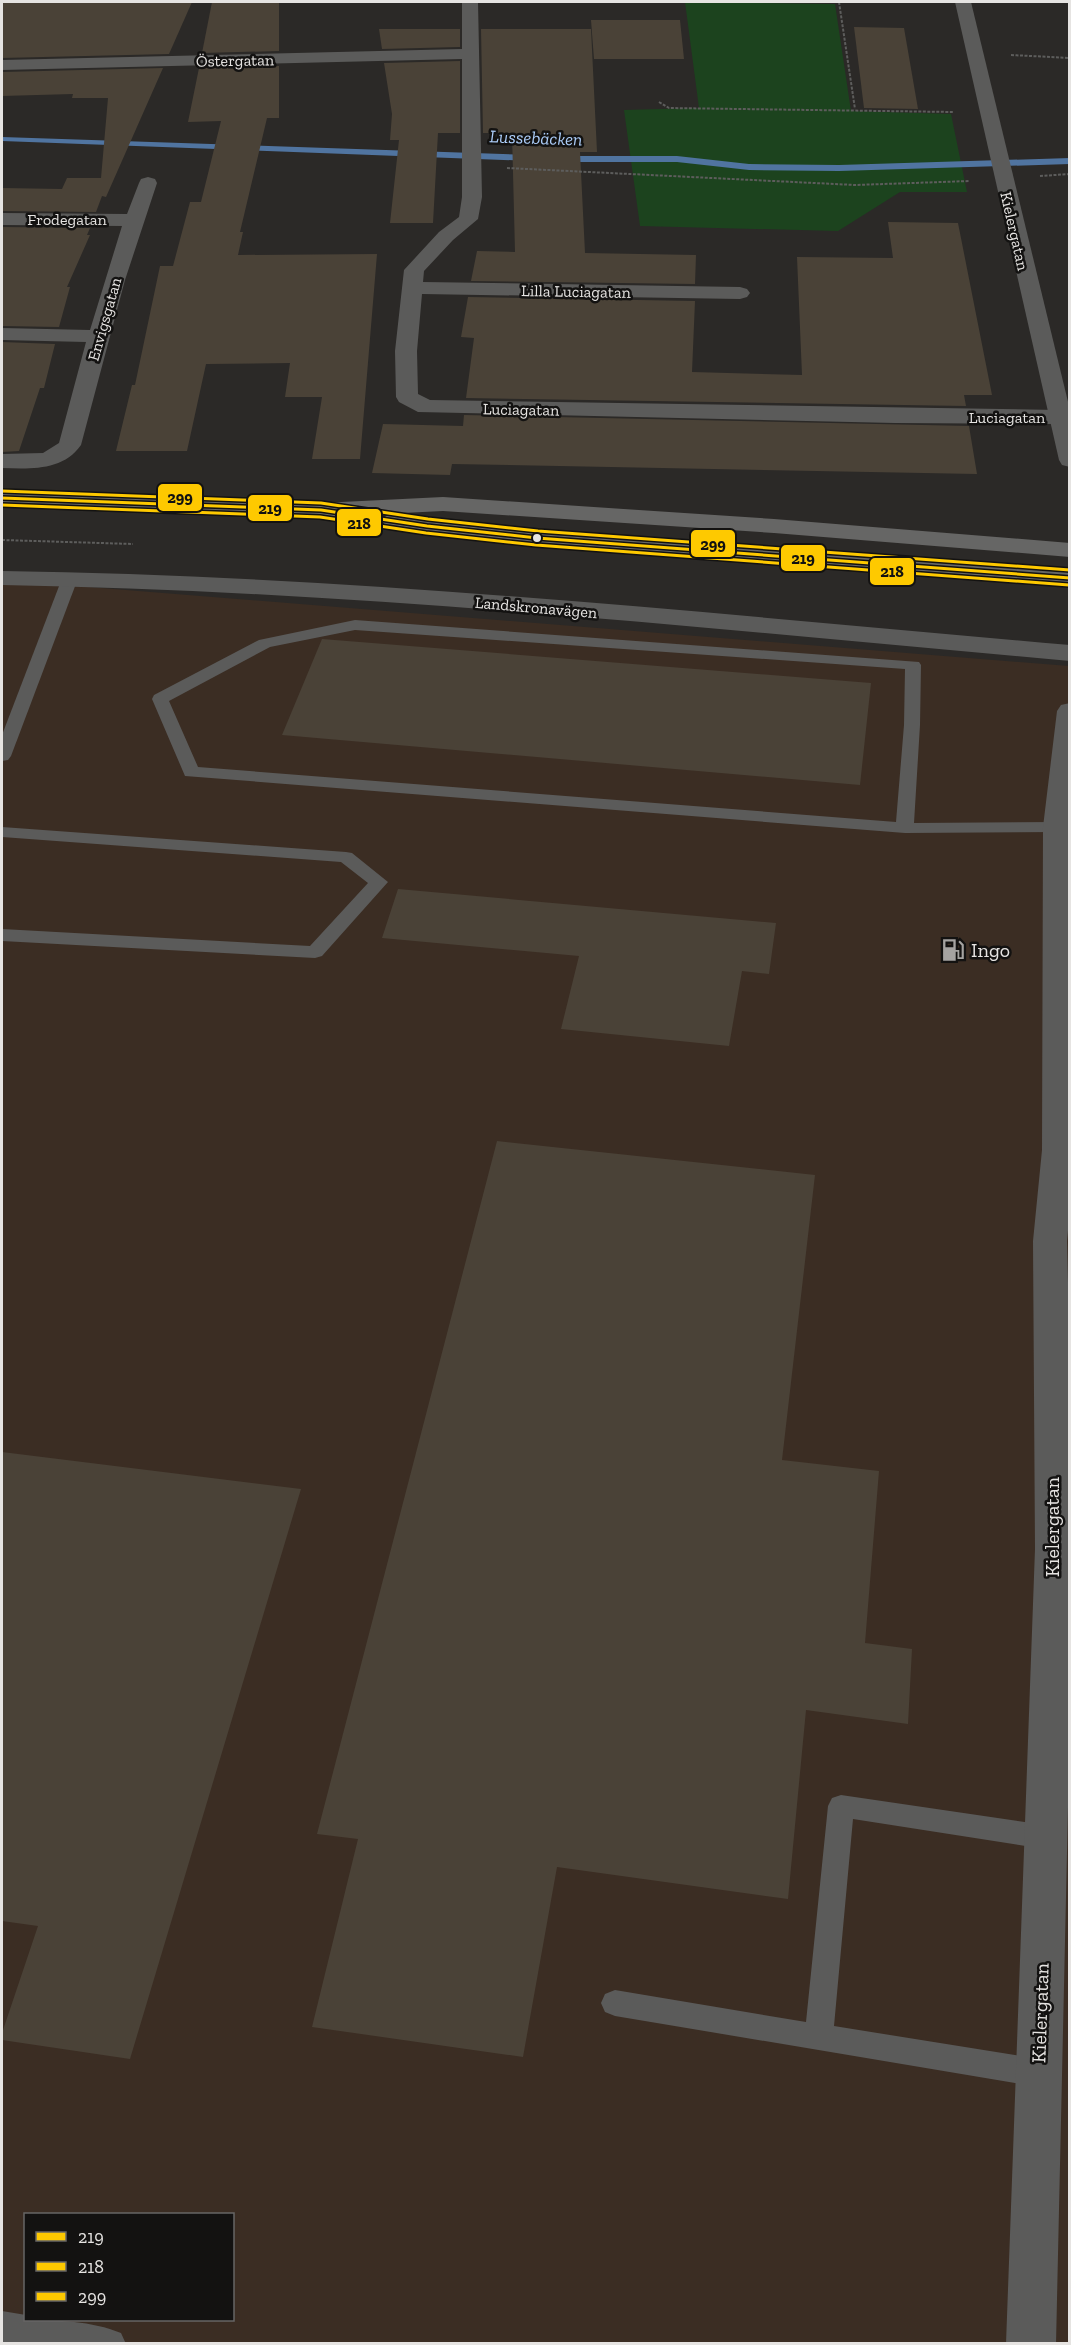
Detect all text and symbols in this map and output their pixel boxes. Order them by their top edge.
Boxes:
street label: Östergatan [196,50,275,71]
water label: Lussebäcken [489,125,583,151]
street label: Kielergatan [996,190,1033,273]
street label: Frodegatan [27,210,108,229]
street label: Envigsgatan [84,274,126,363]
street label: Lilla Luciagatan [521,281,632,302]
street label: Luciagatan [483,399,560,420]
street label: Luciagatan [969,408,1046,427]
line badge: 299 [157,483,203,512]
text: 299 [167,488,193,507]
line badge: 219 [247,494,293,522]
text: 219 [258,499,282,518]
line badge: 218 [336,508,382,537]
text: 218 [347,514,371,533]
line badge: 299 [690,529,736,558]
unlabelled marker [531,532,543,544]
text: 299 [700,535,726,554]
line badge: 219 [780,544,826,572]
text: 219 [791,549,815,568]
line badge: 218 [869,557,915,586]
text: 218 [880,562,904,581]
street label: Landskronavägen [474,593,599,622]
fuel station icon: Ingo [940,937,966,963]
place label: Ingo [971,938,1010,962]
street label: Kielergatan [1040,1476,1064,1577]
street label: Kielergatan [1026,1962,1054,2063]
legend [24,2213,234,2321]
text: 219 [78,2226,104,2248]
text: 218 [78,2256,104,2278]
text: 299 [78,2286,106,2308]

